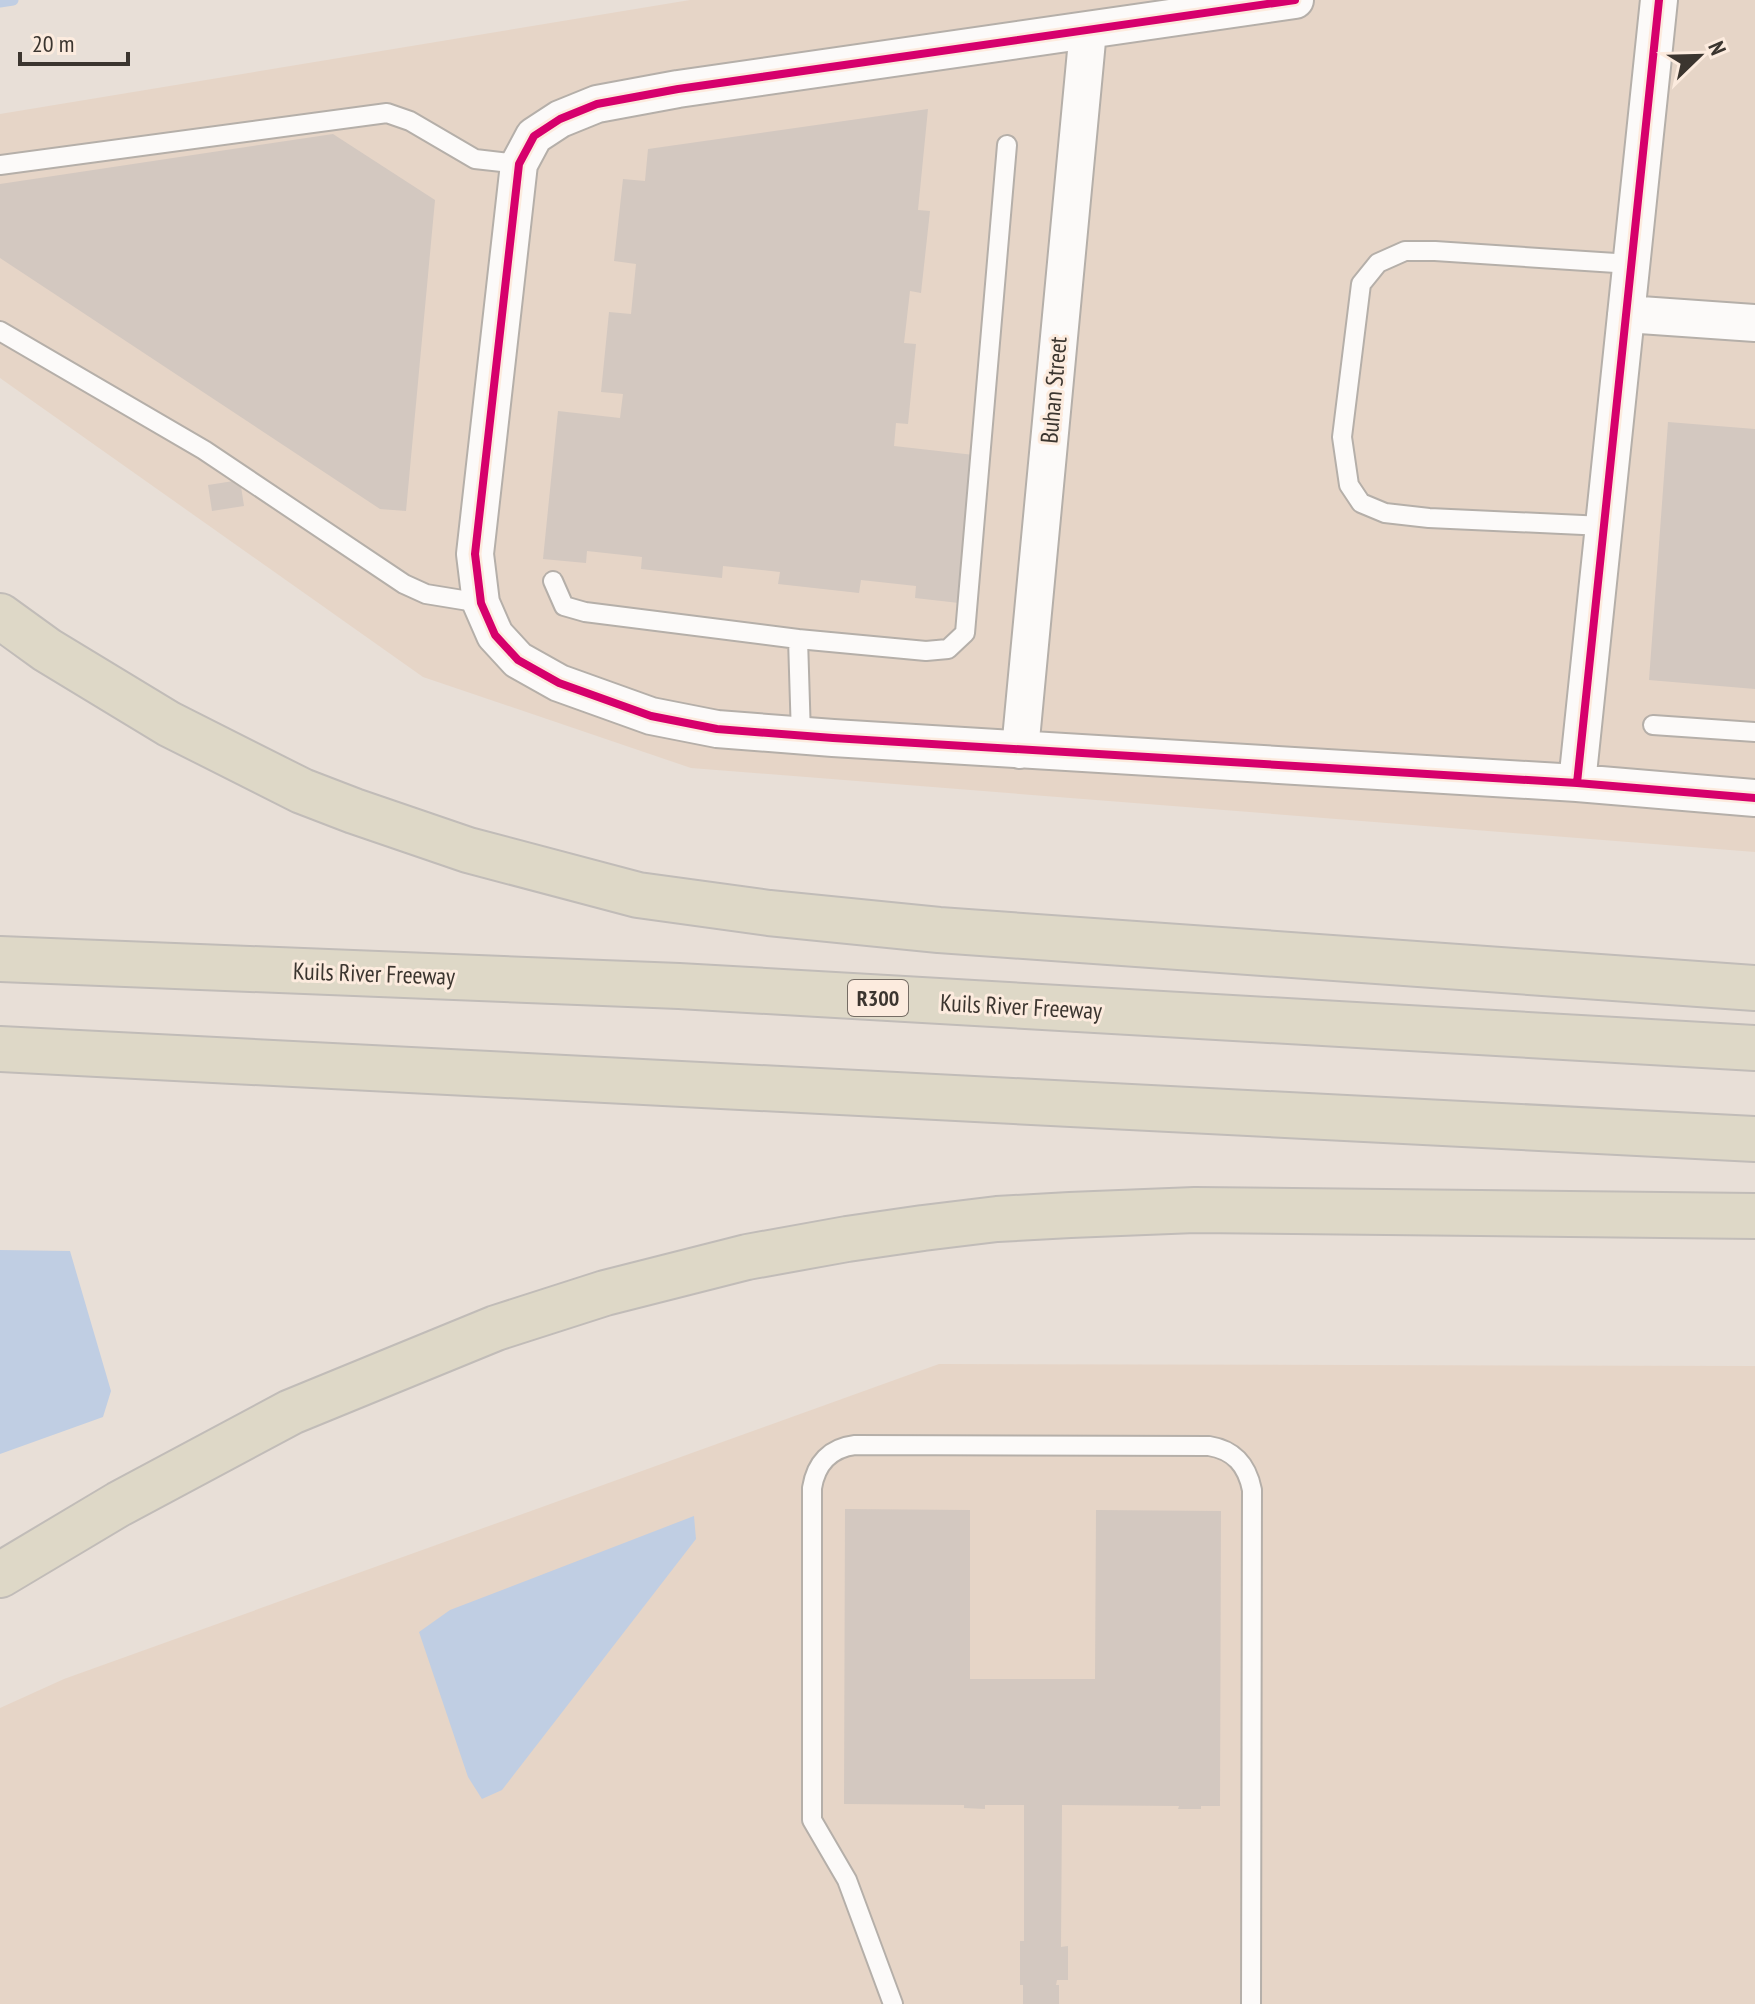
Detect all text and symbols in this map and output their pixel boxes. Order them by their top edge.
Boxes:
scale bar [20,16,128,66]
north arrow [1659,16,1739,96]
text: 20 m [32,28,74,59]
text: N [1702,37,1733,59]
street label: Buhan Street [1033,335,1074,445]
street label: Kuils River Freeway [292,955,456,992]
road number: R300 [848,980,908,1016]
street label: Kuils River Freeway [939,987,1103,1026]

